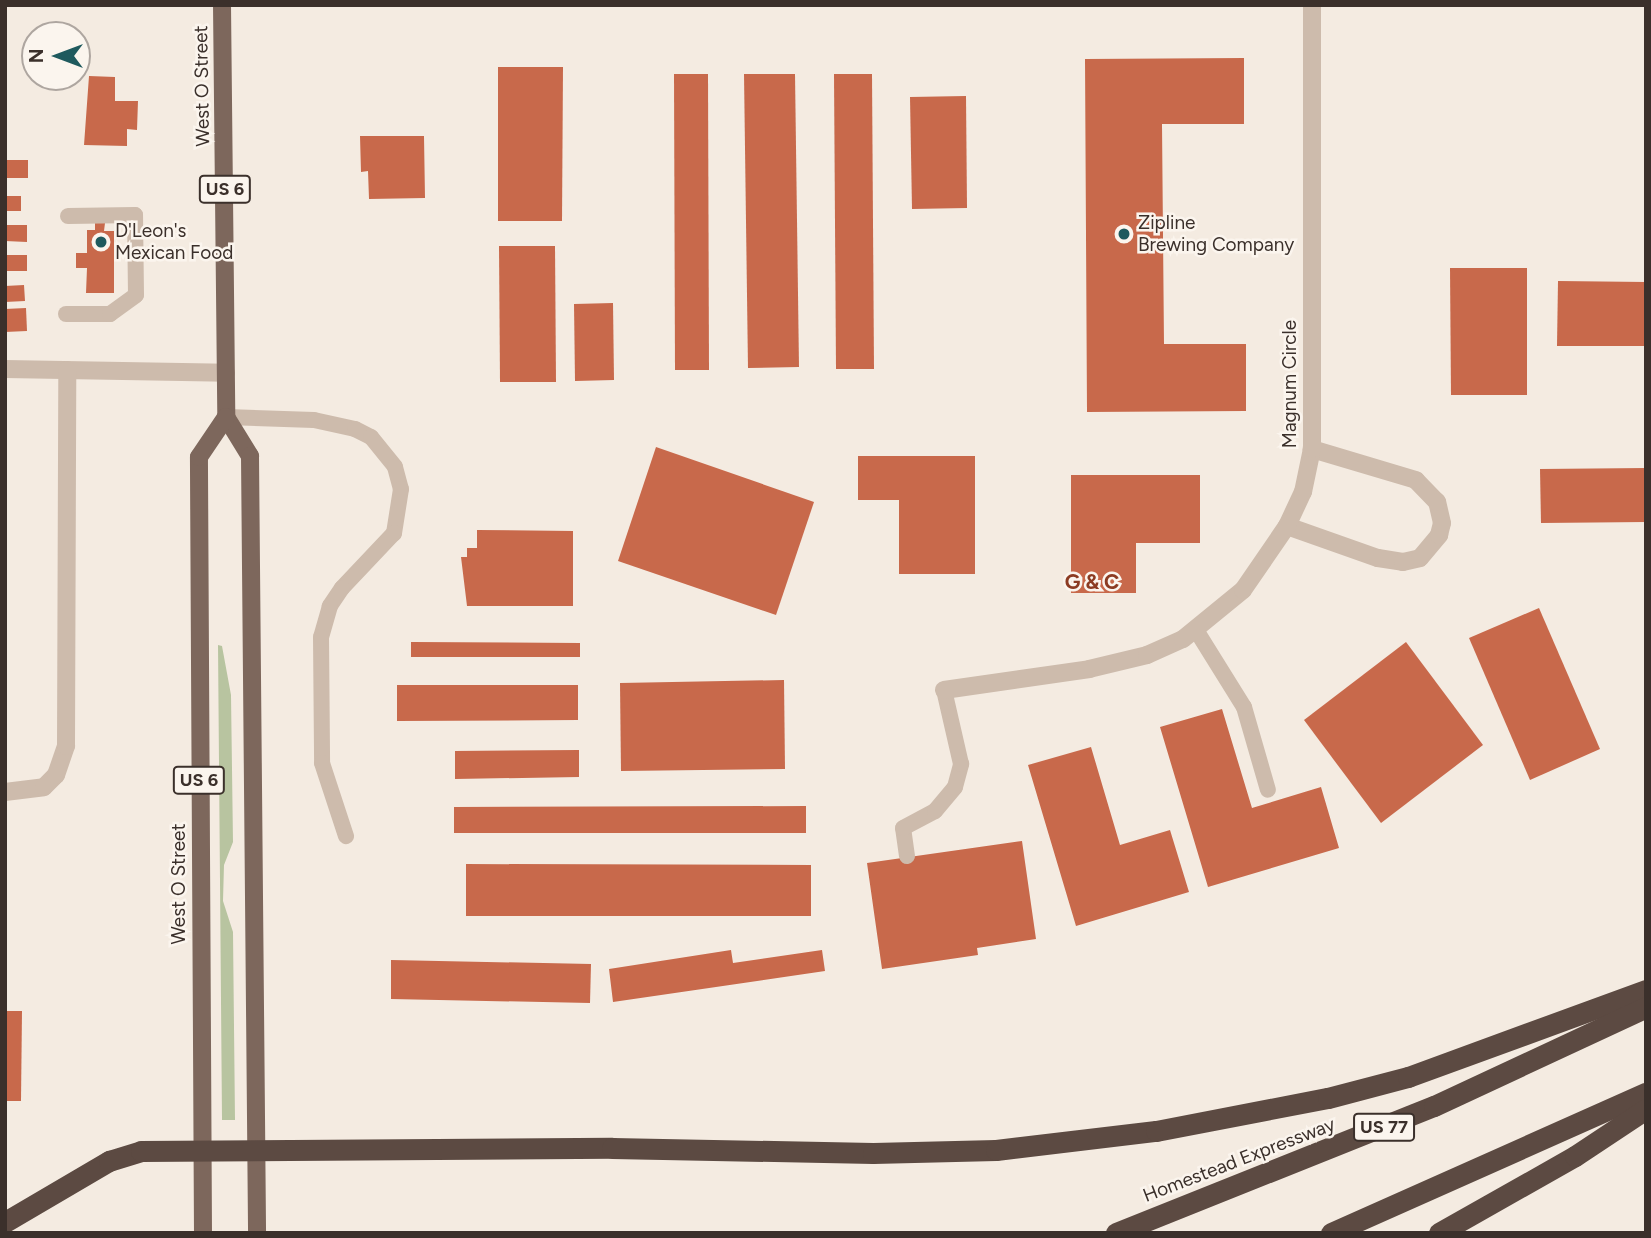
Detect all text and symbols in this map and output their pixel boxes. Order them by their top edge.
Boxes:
north arrow [21,21,91,91]
street label: West O Street [190,25,214,147]
text: N [25,49,48,63]
road number: US 6 [199,174,251,204]
place label: Zipline Brewing Company [1138,212,1294,256]
place label: D'Leon's Mexican Food [115,220,233,264]
marker: Zipline Brewing Company [1116,226,1132,242]
marker: D'Leon's Mexican Food [93,234,109,250]
street label: Magnum Circle [1279,320,1301,448]
district label: G & C [1065,569,1119,595]
road number: US 6 [173,766,225,794]
street label: West O Street [168,823,190,945]
road number: US 77 [1352,1112,1416,1142]
street label: Homestead Expressway [1140,1113,1338,1207]

